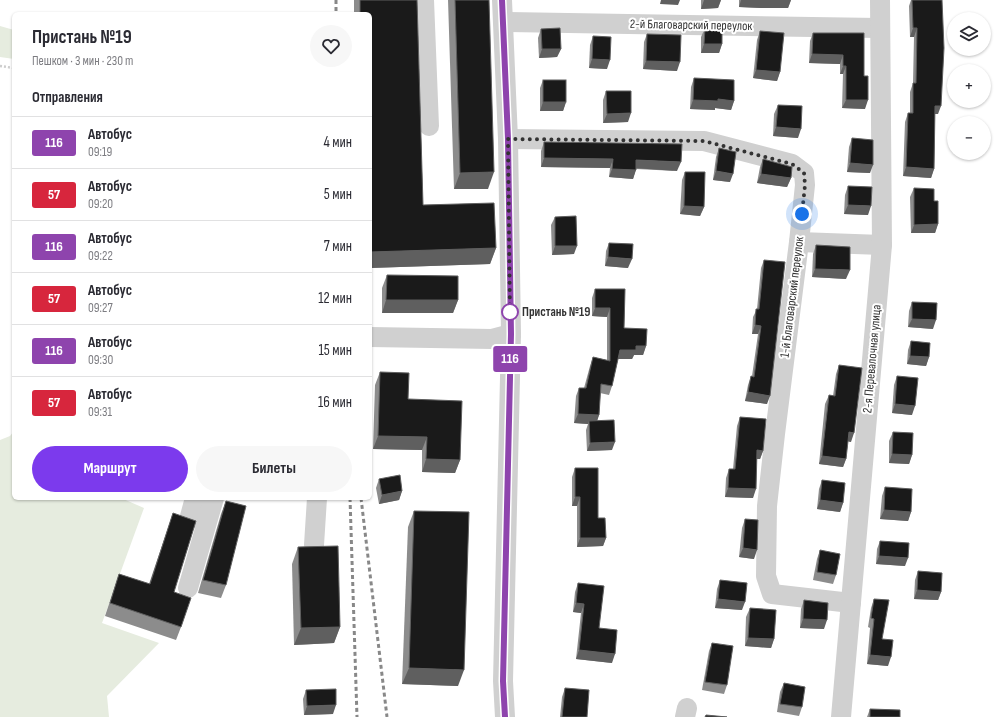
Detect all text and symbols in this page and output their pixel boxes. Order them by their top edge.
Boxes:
map controls [947,12,991,160]
button: layers [947,12,991,56]
street label: 2-й Благоварский переулок [630,16,752,34]
button: heart [310,25,352,67]
text: Пристань №19 [32,26,132,49]
text: Пешком · 3 мин · 230 m [32,53,133,69]
button: + [947,64,991,108]
text: Отправления [32,88,103,107]
button: − [947,116,991,160]
text: Автобус [88,125,132,144]
text: 4 мин [323,133,352,152]
text: 116 [45,134,63,151]
text: 09:19 [88,144,112,160]
text: Автобус [88,177,132,196]
text: 5 мин [324,185,352,204]
text: 57 [48,186,60,203]
text: 09:20 [88,196,113,212]
your location [792,204,812,224]
text: Автобус [88,229,132,248]
street label: 1-й Благоварский переулок [777,236,807,358]
text: 7 мин [324,237,352,256]
text: 116 [45,238,63,255]
text: 09:22 [88,248,113,264]
text: Автобус [88,281,132,300]
text: 12 мин [318,289,352,308]
text: 57 [48,290,60,307]
text: 09:27 [88,300,113,316]
marker: Пристань №19 [501,303,519,321]
place label: Пристань №19 [522,304,590,320]
street label: 2-я Перевалочная улица [859,304,885,414]
text: Автобус [88,333,132,352]
text: 15 мин [318,341,352,360]
text: 116 [45,342,63,359]
line badge: 116 [487,346,533,372]
text: 116 [501,350,519,367]
text: 09:30 [88,352,113,368]
text: Автобус [88,385,132,404]
text: 16 мин [318,393,352,412]
text: 57 [48,394,60,411]
text: 09:31 [88,404,112,420]
button: Маршрут [32,446,188,492]
button: Билеты [196,446,352,492]

